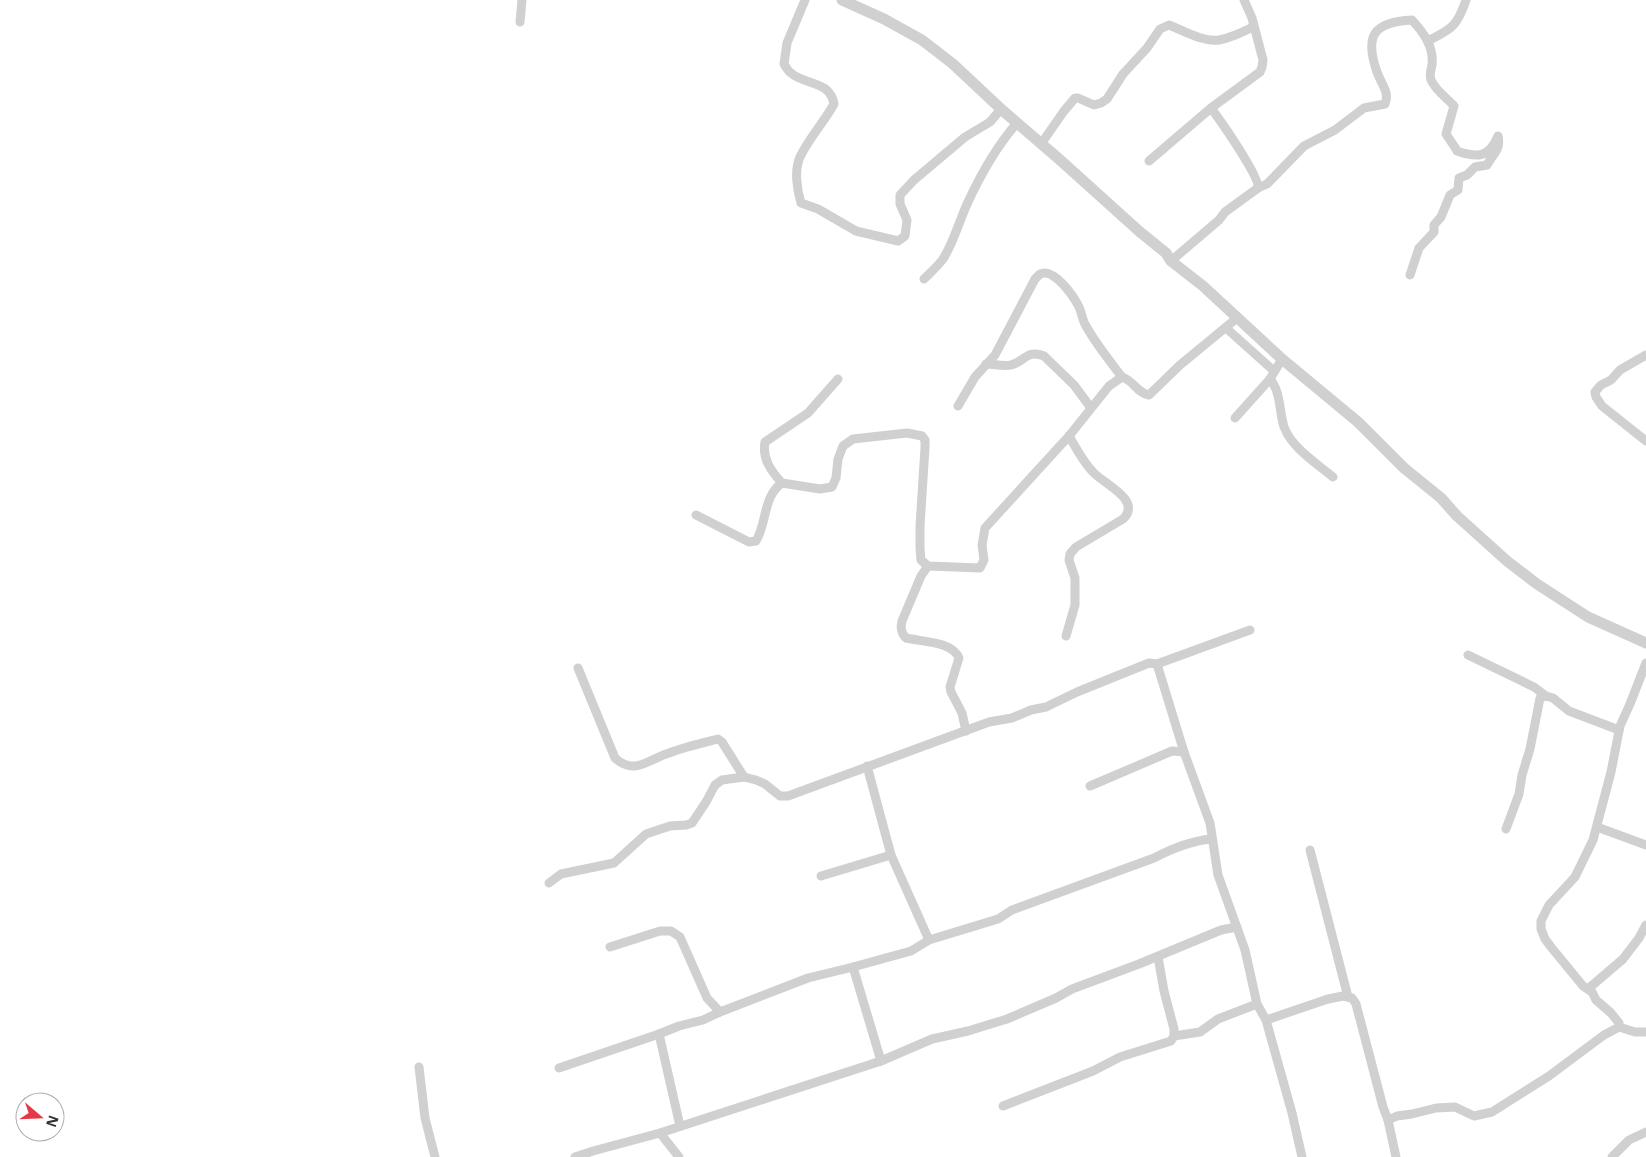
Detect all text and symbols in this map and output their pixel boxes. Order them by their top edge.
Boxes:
north arrow [15,1092,65,1142]
text: N [42,1113,64,1130]

